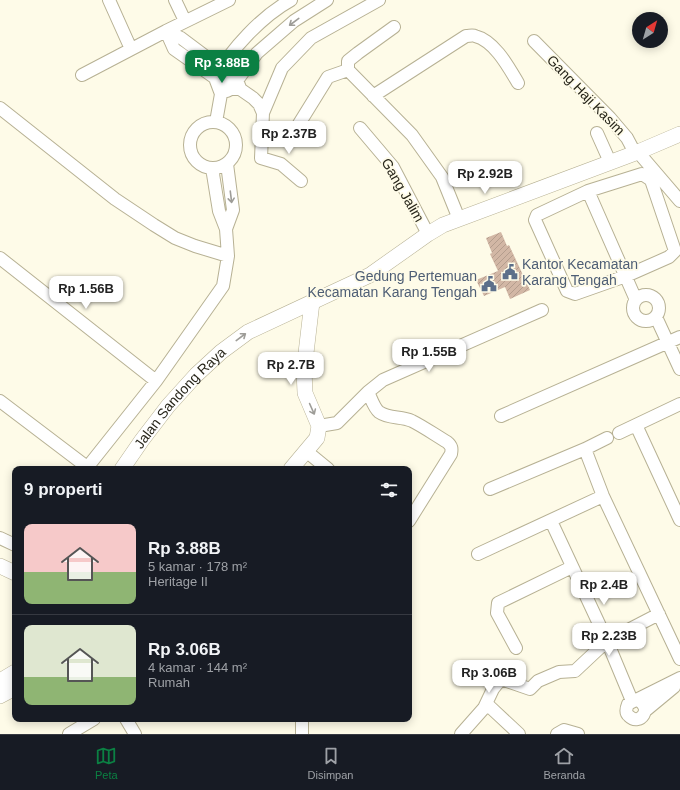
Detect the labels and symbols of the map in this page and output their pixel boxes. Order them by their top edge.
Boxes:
north arrow [632,12,668,48]
one-way arrow [289,17,300,26]
pin: Rp 3.88B [181,50,263,84]
street label: Gang Haji Kasim [544,52,628,138]
pin: Rp 2.37B [248,121,330,155]
street label: Gang Jalim [378,155,428,225]
pin: Rp 2.92B [444,161,526,195]
one-way arrow [227,190,235,203]
place label: Kantor Kecamatan Karang Tengah [522,256,638,288]
public building icon: Kantor Kecamatan Karang Tengah [501,263,519,281]
place label: Gedung Pertemuan Kecamatan Karang Tengah [308,268,477,300]
public building icon: Gedung Pertemuan Kecamatan Karang Tengah [480,275,498,293]
pin: Rp 1.56B [45,276,127,310]
one-way arrow [236,333,247,341]
pin: Rp 1.55B [388,339,470,373]
street label: Jalan Sandong Raya [131,344,229,451]
pin: Rp 2.7B [254,352,328,386]
one-way arrow [309,402,316,414]
pin: Rp 2.4B [567,572,641,606]
pin: Rp 2.23B [568,623,650,657]
pin: Rp 3.06B [448,660,530,694]

